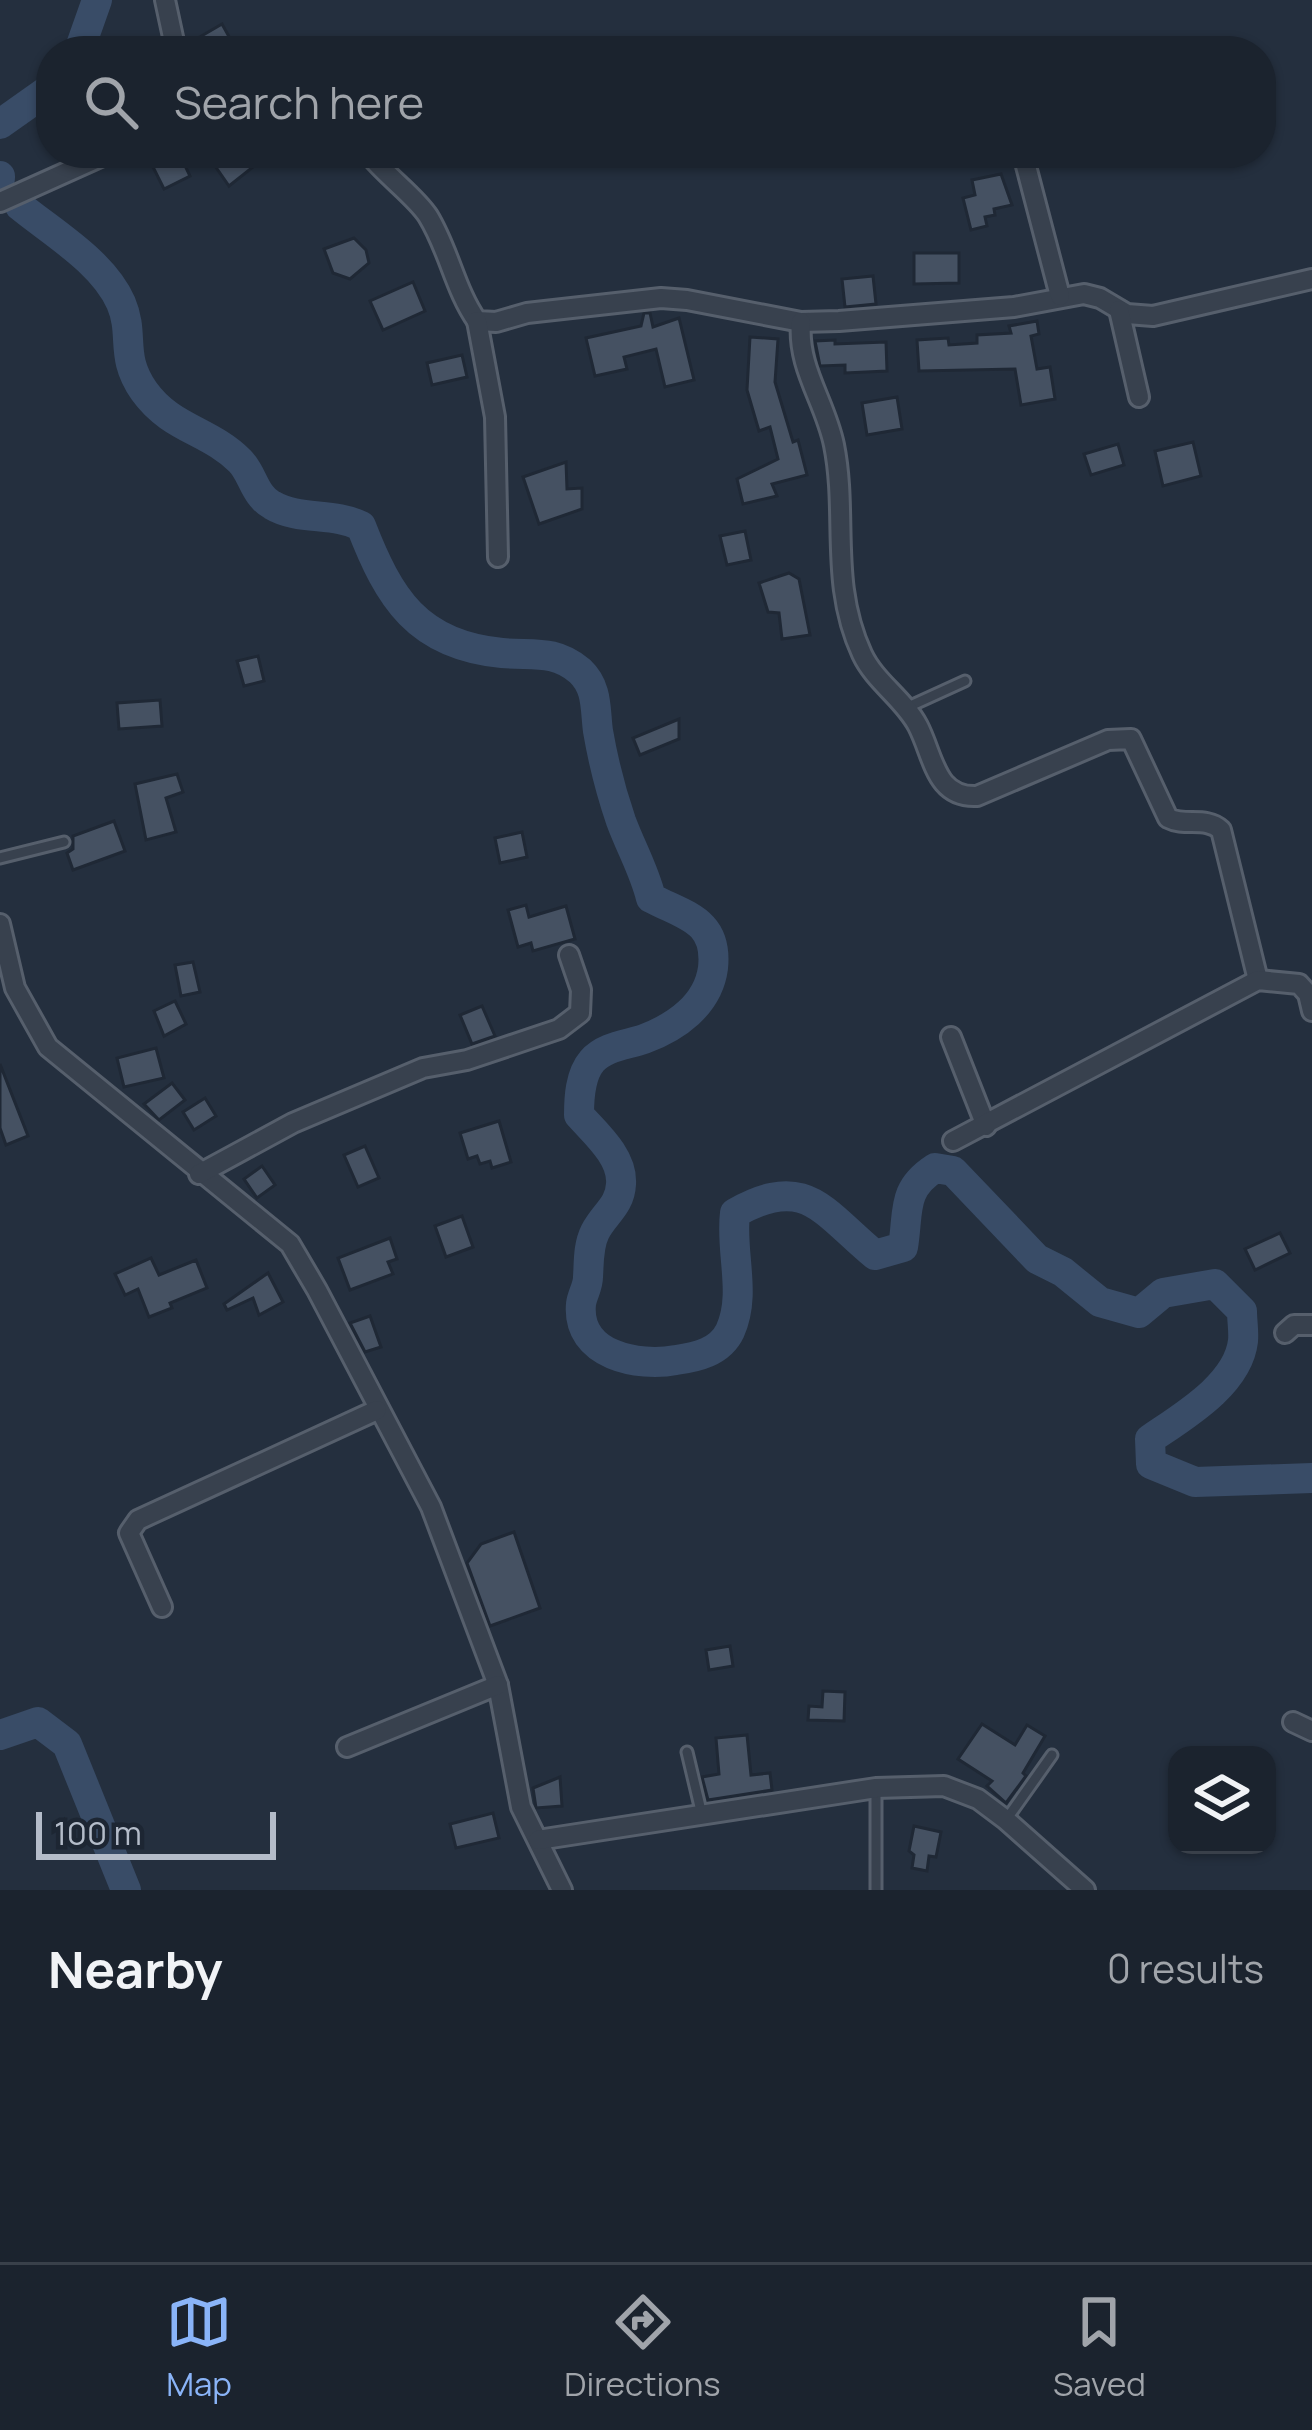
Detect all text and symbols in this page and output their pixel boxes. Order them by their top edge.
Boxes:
search box [36,36,1276,168]
icon: search [78,69,144,135]
text: Search here [174,71,424,133]
map controls [1168,1746,1276,1854]
button: layers [1168,1746,1276,1854]
scale bar [36,1806,276,1859]
text: 100 m [54,1810,142,1855]
text: Nearby [48,1934,223,2003]
text: 0 results [1107,1941,1264,1995]
tab: Map [166,2289,232,2406]
tab: Directions [564,2289,721,2406]
tab: Saved [1053,2289,1146,2406]

